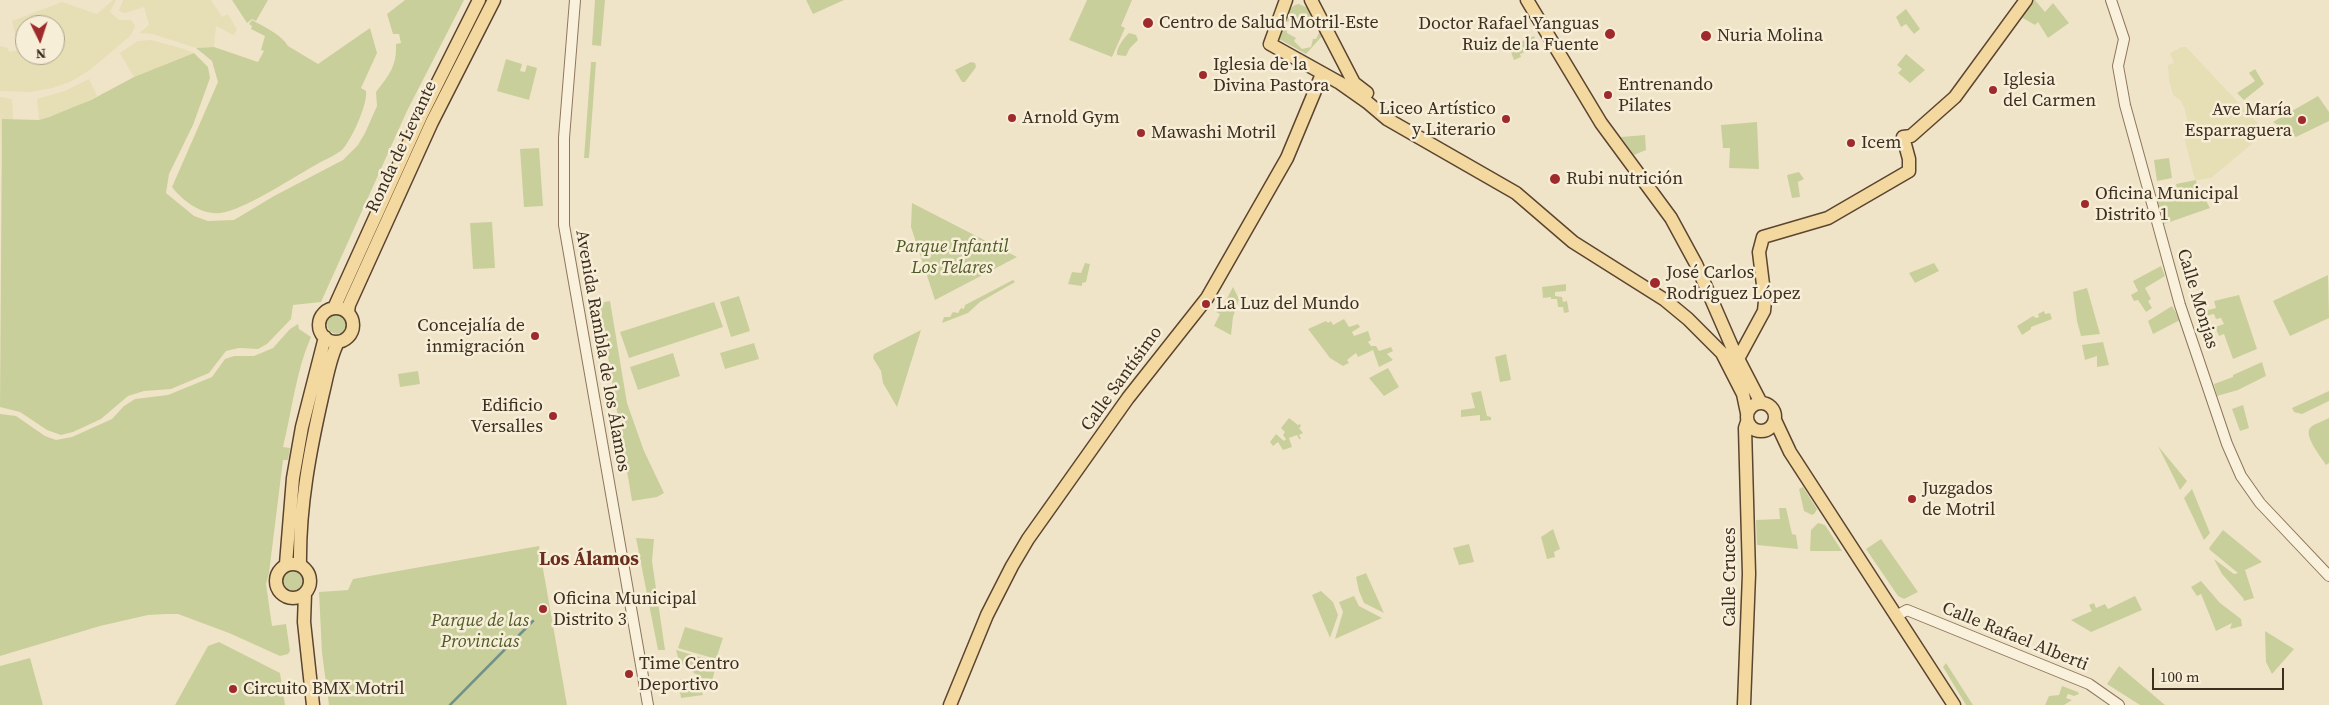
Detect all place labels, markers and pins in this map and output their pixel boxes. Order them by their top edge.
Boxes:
place label: Centro de Salud Motril-Este [1159,12,1379,34]
place label: Doctor Rafael Yanguas Ruiz de la Fuente [1418,13,1599,56]
marker: Centro de Salud Motril-Este [1141,16,1155,30]
place label: Nuria Molina [1717,25,1823,47]
marker: Doctor Rafael Yanguas Ruiz de la Fuente [1603,27,1617,41]
marker: Nuria Molina [1699,29,1713,43]
place label: Iglesia de la Divina Pastora [1213,54,1329,96]
marker: Iglesia de la Divina Pastora [1197,69,1209,81]
place label: Iglesia del Carmen [2003,69,2096,112]
place label: Entrenando Pilates [1618,74,1713,116]
marker: Iglesia del Carmen [1987,84,1999,96]
marker: Entrenando Pilates [1602,89,1614,101]
place label: Liceo Artístico y Literario [1379,98,1496,140]
place label: Ave María Esparraguera [2185,99,2292,142]
place label: Arnold Gym [1022,107,1120,129]
marker: Arnold Gym [1006,112,1018,124]
marker: Liceo Artístico y Literario [1500,113,1512,125]
marker: Ave María Esparraguera [2296,114,2308,126]
place label: Mawashi Motril [1151,122,1276,144]
marker: Mawashi Motril [1135,127,1147,139]
place label: Icem [1861,132,1901,154]
marker: Icem [1845,137,1857,149]
place label: Rubi nutrición [1566,168,1683,190]
marker: Rubi nutrición [1548,172,1562,186]
place label: Oficina Municipal Distrito 1 [2095,183,2239,225]
marker: Oficina Municipal Distrito 1 [2079,198,2091,210]
place label: José Carlos Rodríguez López [1666,262,1800,304]
marker: José Carlos Rodríguez López [1648,276,1662,290]
place label: La Luz del Mundo [1216,293,1359,315]
marker: La Luz del Mundo [1200,298,1212,310]
place label: Concejalía de inmigración [417,315,525,358]
marker: Concejalía de inmigración [529,330,541,342]
place label: Edificio Versalles [471,395,543,438]
marker: Edificio Versalles [547,410,559,422]
place label: Juzgados de Motril [1922,478,1995,520]
marker: Juzgados de Motril [1906,493,1918,505]
place label: Oficina Municipal Distrito 3 [553,588,697,630]
marker: Oficina Municipal Distrito 3 [537,603,549,615]
place label: Time Centro Deportivo [639,653,739,696]
marker: Time Centro Deportivo [623,668,635,680]
place label: Circuito BMX Motril [243,678,405,700]
marker: Circuito BMX Motril [227,683,239,695]

